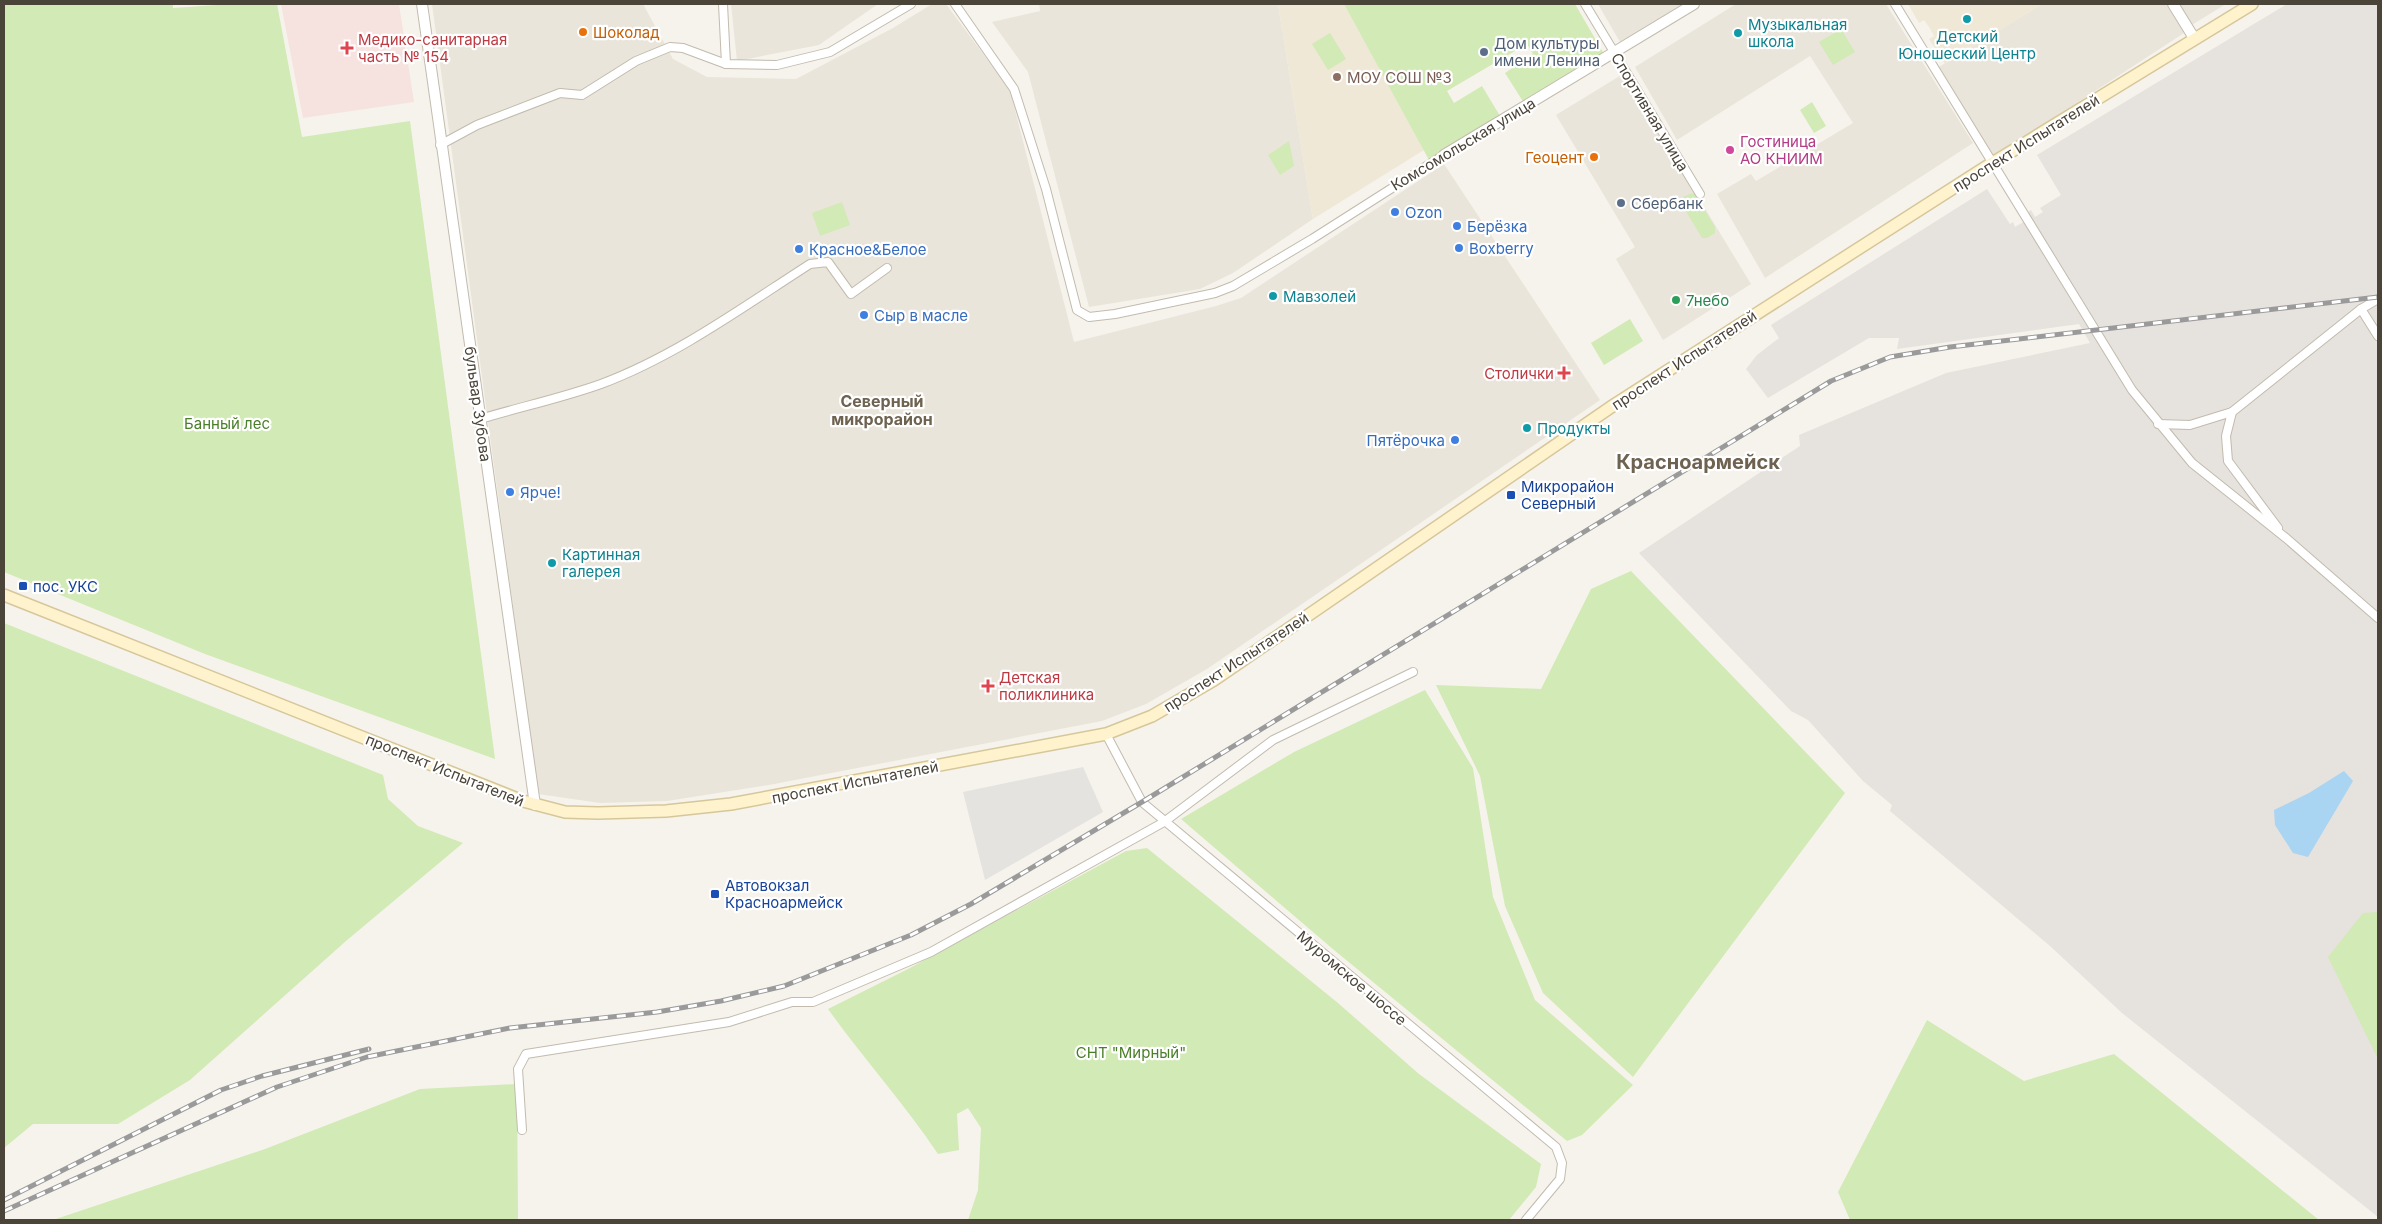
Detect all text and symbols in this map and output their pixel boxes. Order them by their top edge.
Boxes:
marker: Детский Юношеский Центр [1961,13,1973,25]
place label: Музыкальная школа [1748,15,1847,51]
place label: Шоколад [593,23,660,42]
marker: Шоколад [577,26,589,38]
marker: Музыкальная школа [1732,27,1744,39]
place label: Детский Юношеский Центр [1898,27,2036,63]
place label: Медико-санитарная часть № 154 [358,30,507,66]
place label: Дом культуры имени Ленина [1494,34,1600,70]
marker: Медико-санитарная часть № 154 [340,41,354,55]
marker: Дом культуры имени Ленина [1478,46,1490,58]
street label: Спортивная улица [1607,49,1693,175]
place label: МОУ СОШ №3 [1347,68,1452,87]
marker: МОУ СОШ №3 [1331,71,1343,83]
street label: проспект Испытателей [1949,90,2103,196]
street label: Комсомольская улица [1387,93,1539,195]
place label: Гостиница АО КНИИМ [1740,132,1823,168]
marker: Гостиница АО КНИИМ [1724,144,1736,156]
place label: Геоцент [1525,148,1584,167]
marker: Геоцент [1588,151,1600,163]
place label: Сбербанк [1631,194,1703,213]
marker: Сбербанк [1615,197,1627,209]
place label: Ozon [1405,203,1442,222]
marker: Ozon [1389,206,1401,218]
place label: Берёзка [1467,217,1527,236]
marker: Берёзка [1451,220,1463,232]
place label: Boxberry [1469,239,1534,258]
place label: Красное&Белое [809,240,926,259]
marker: Boxberry [1453,242,1465,254]
marker: Красное&Белое [793,243,805,255]
place label: Мавзолей [1283,287,1356,306]
marker: Мавзолей [1267,290,1279,302]
place label: 7небо [1686,291,1729,310]
marker: 7небо [1670,294,1682,306]
place label: Сыр в масле [874,306,968,325]
street label: проспект Испытателей [1608,306,1760,414]
marker: Сыр в масле [858,309,870,321]
street label: бульвар Зубова [460,345,496,463]
place label: Столички [1484,364,1554,383]
marker: Столички [1558,367,1570,379]
district label: Северный микрорайон [831,391,933,429]
park label: Банный лес [184,414,270,433]
place label: Продукты [1537,419,1611,438]
marker: Продукты [1521,422,1533,434]
place label: Пятёрочка [1367,431,1445,450]
marker: Пятёрочка [1449,434,1461,446]
district label: Красноармейск [1616,450,1780,474]
place label: Микрорайон Северный [1521,477,1614,513]
place label: Ярче! [520,483,561,502]
marker: Ярче! [504,486,516,498]
marker: Микрорайон Северный [1505,489,1517,501]
place label: Картинная галерея [562,545,640,581]
marker: Картинная галерея [546,557,558,569]
place label: пос. УКС [33,577,98,596]
marker: пос. УКС [17,580,29,592]
street label: проспект Испытателей [1160,608,1312,716]
place label: Детская поликлиника [999,668,1094,704]
marker: Детская поликлиника [981,679,995,693]
street label: проспект Испытателей [363,729,527,811]
street label: проспект Испытателей [770,757,940,807]
place label: Автовокзал Красноармейск [725,876,843,912]
marker: Автовокзал Красноармейск [709,888,721,900]
street label: Муромское шоссе [1293,927,1411,1029]
park label: СНТ "Мирный" [1076,1043,1186,1062]

